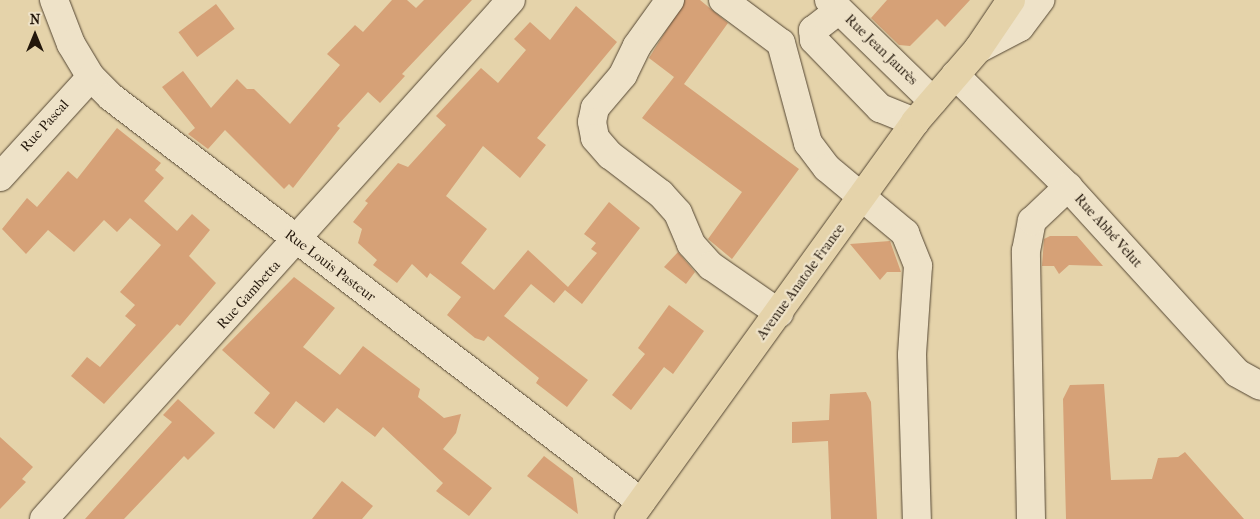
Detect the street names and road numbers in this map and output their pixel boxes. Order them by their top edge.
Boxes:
street label: Rue Jean Jaurès [841,11,921,89]
street label: Rue Pascal [17,97,73,155]
street label: Rue Abbé Velut [1071,191,1145,271]
street label: Avenue Anatole France [753,221,849,343]
street label: Rue Louis Pasteur [281,226,379,306]
street label: Rue Gambetta [214,257,284,333]

